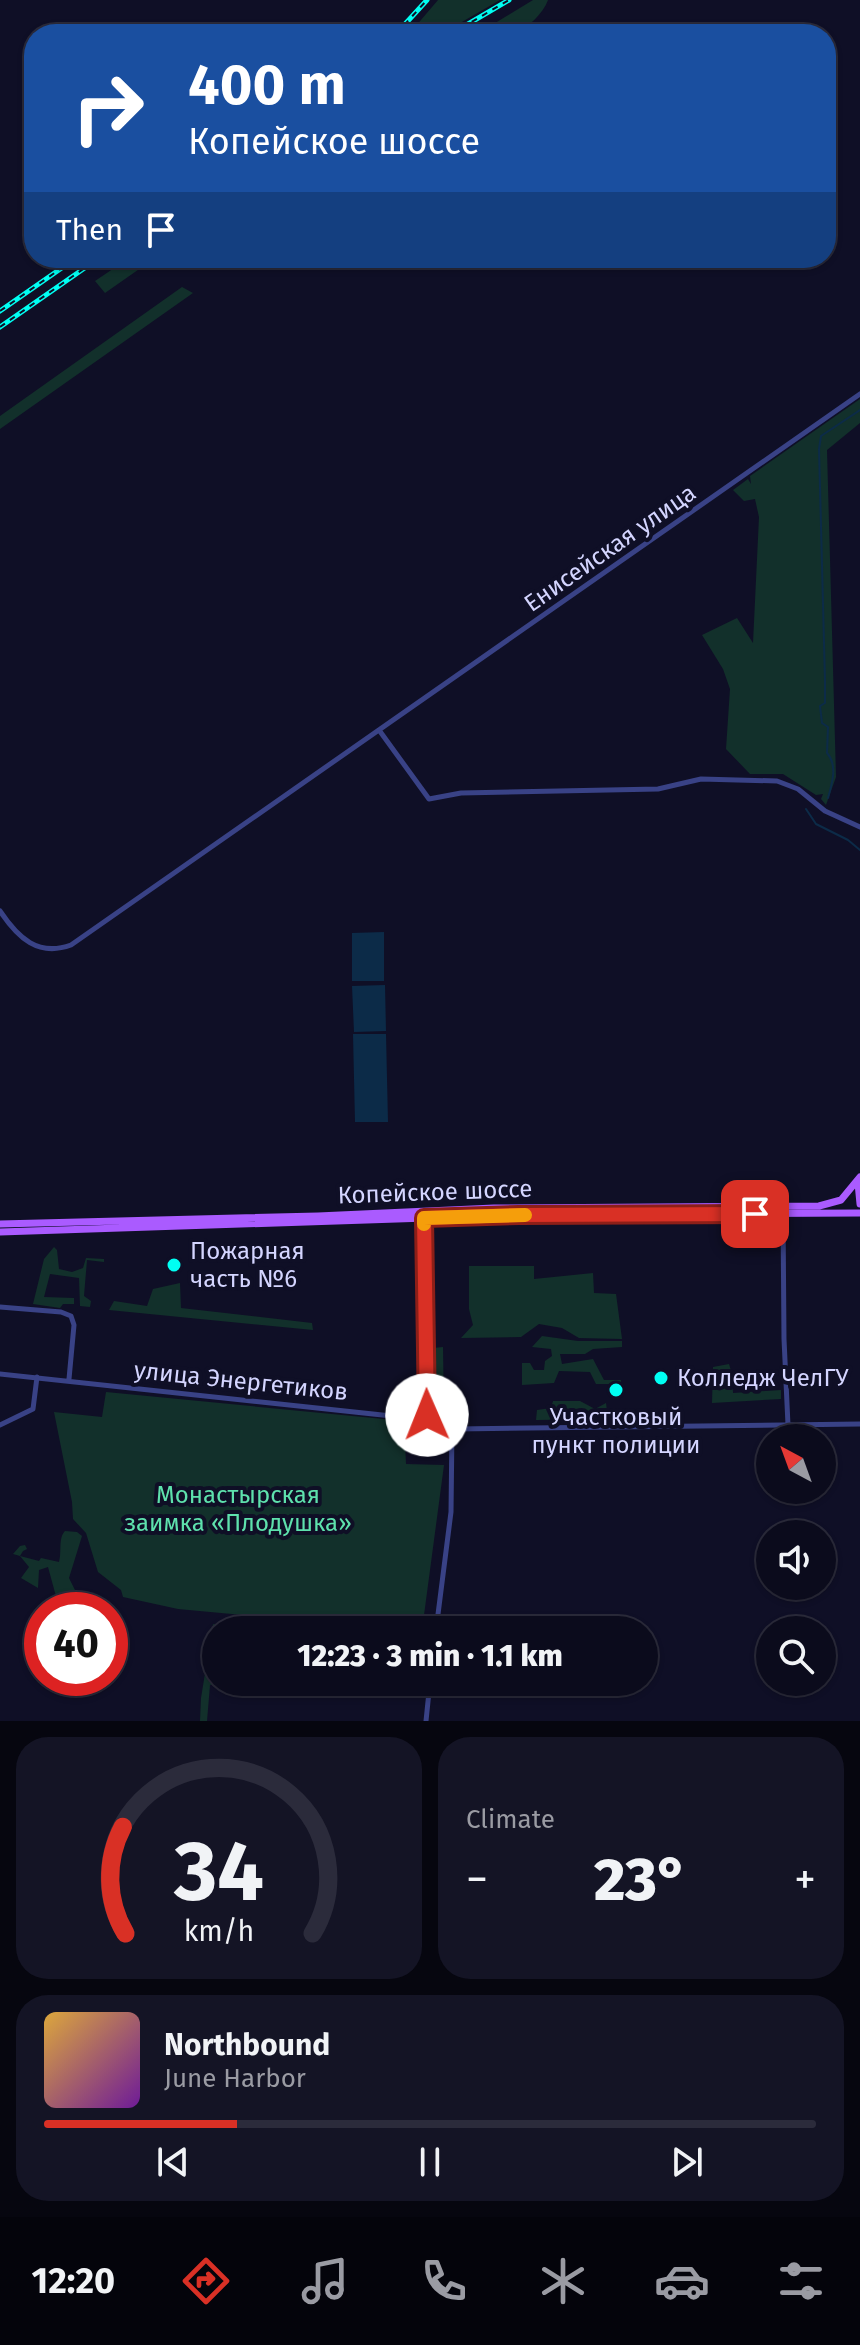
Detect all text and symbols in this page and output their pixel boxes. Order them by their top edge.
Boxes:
text: 400 m [188,52,346,119]
icon: right [56,56,160,160]
text: Копейское шоссе [188,120,480,164]
icon: arrive [139,208,183,252]
text: Then [56,212,123,248]
street label: Енисейская улица [519,478,701,618]
street label: Копейское шоссе [337,1175,533,1209]
pin [721,1180,789,1248]
icon: arrive [733,1192,777,1236]
place label: Пожарная часть №6 [190,1237,305,1293]
marker: Пожарная часть №6 [165,1256,183,1274]
street label: улица Энергетиков [133,1356,349,1406]
place label: Колледж ЧелГУ [677,1364,850,1392]
marker: Колледж ЧелГУ [652,1369,670,1387]
position arrow [385,1373,469,1457]
marker: Участковый пункт полиции [607,1381,625,1399]
place label: Участковый пункт полиции [532,1403,700,1459]
north arrow [756,1424,836,1504]
map controls [756,1424,836,1696]
park label: Монастырская заимка «Плодушка» [124,1481,352,1537]
button: sound [756,1520,836,1600]
speed limit sign: 40 [24,1592,128,1696]
button: search [756,1616,836,1696]
text: 12:23 · 3 min · 1.1 km [297,1638,563,1674]
text: Climate [466,1804,555,1835]
text: 34 [173,1822,264,1922]
text: 23° [594,1844,688,1916]
text: − [466,1853,488,1906]
text: + [794,1853,816,1906]
text: km/h [184,1914,254,1949]
text: Northbound [164,2027,330,2063]
text: June Harbor [164,2063,306,2094]
icon: previous [151,2140,195,2184]
icon: pause [408,2140,452,2184]
icon: next [665,2140,709,2184]
icon: directions [178,2253,234,2309]
icon: music [297,2253,353,2309]
icon: phone [416,2253,472,2309]
icon: climate [535,2253,591,2309]
icon: car [654,2253,710,2309]
icon: filters [773,2253,829,2309]
text: 12:20 [31,2259,115,2303]

